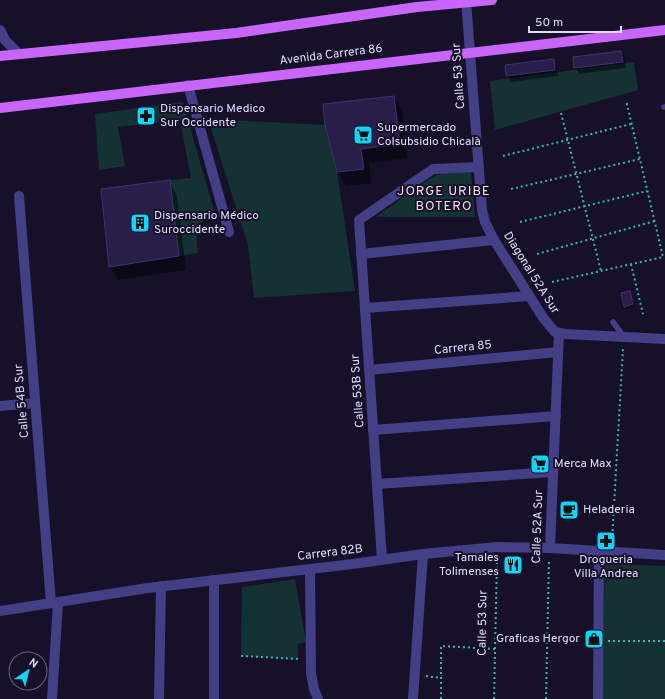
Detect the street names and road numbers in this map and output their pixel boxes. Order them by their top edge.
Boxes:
street label: Avenida Carrera 86 [279,41,383,69]
street label: Calle 53 Sur [449,42,469,109]
street label: Diagonal 52A Sur [499,229,563,317]
street label: Carrera 85 [433,337,493,359]
street label: Calle 53B Sur [347,353,369,428]
street label: Calle 54B Sur [11,363,33,439]
street label: Calle 52A Sur [529,490,547,564]
street label: Carrera 82B [296,541,364,565]
street label: Calle 53 Sur [474,590,492,656]

